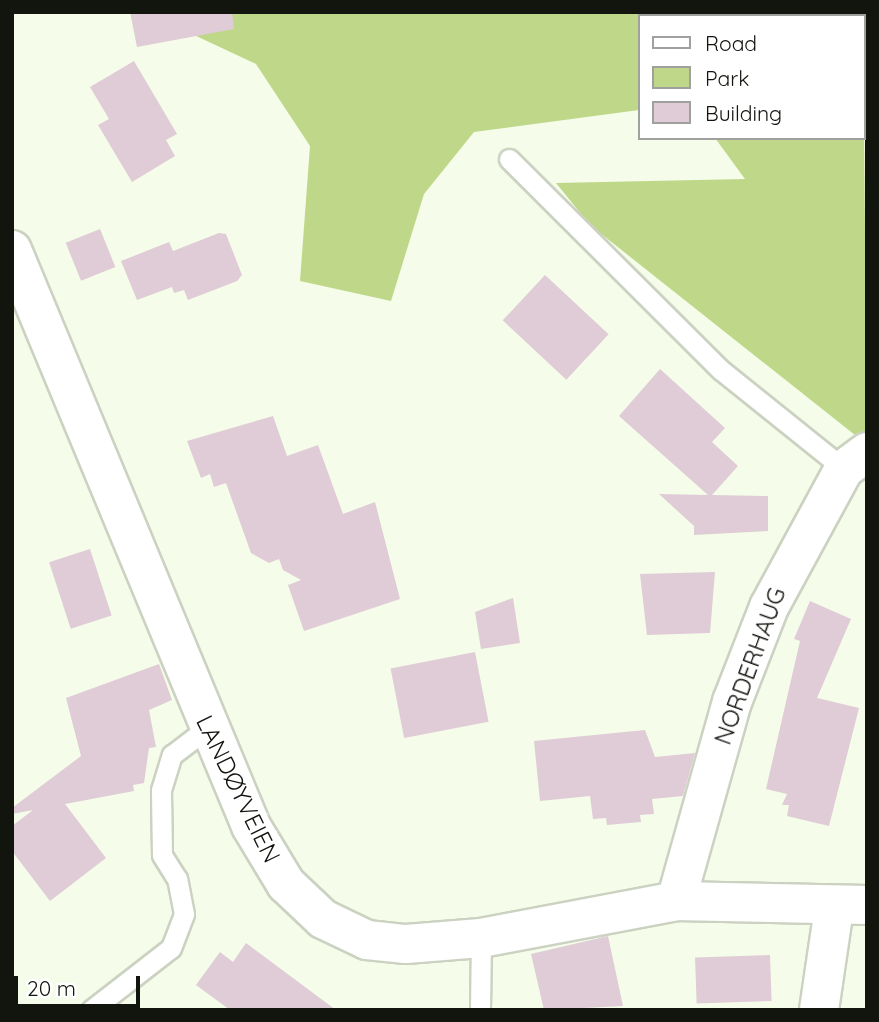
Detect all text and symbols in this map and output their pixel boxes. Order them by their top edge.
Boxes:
legend [638,14,865,140]
text: Road [705,30,757,56]
text: Park [705,65,749,91]
text: Building [705,100,782,126]
street label: NORDERHAUG [708,583,792,749]
street label: LANDØYVEIEN [190,711,286,867]
scale bar [18,962,144,1006]
text: 20 m [27,975,76,1001]

